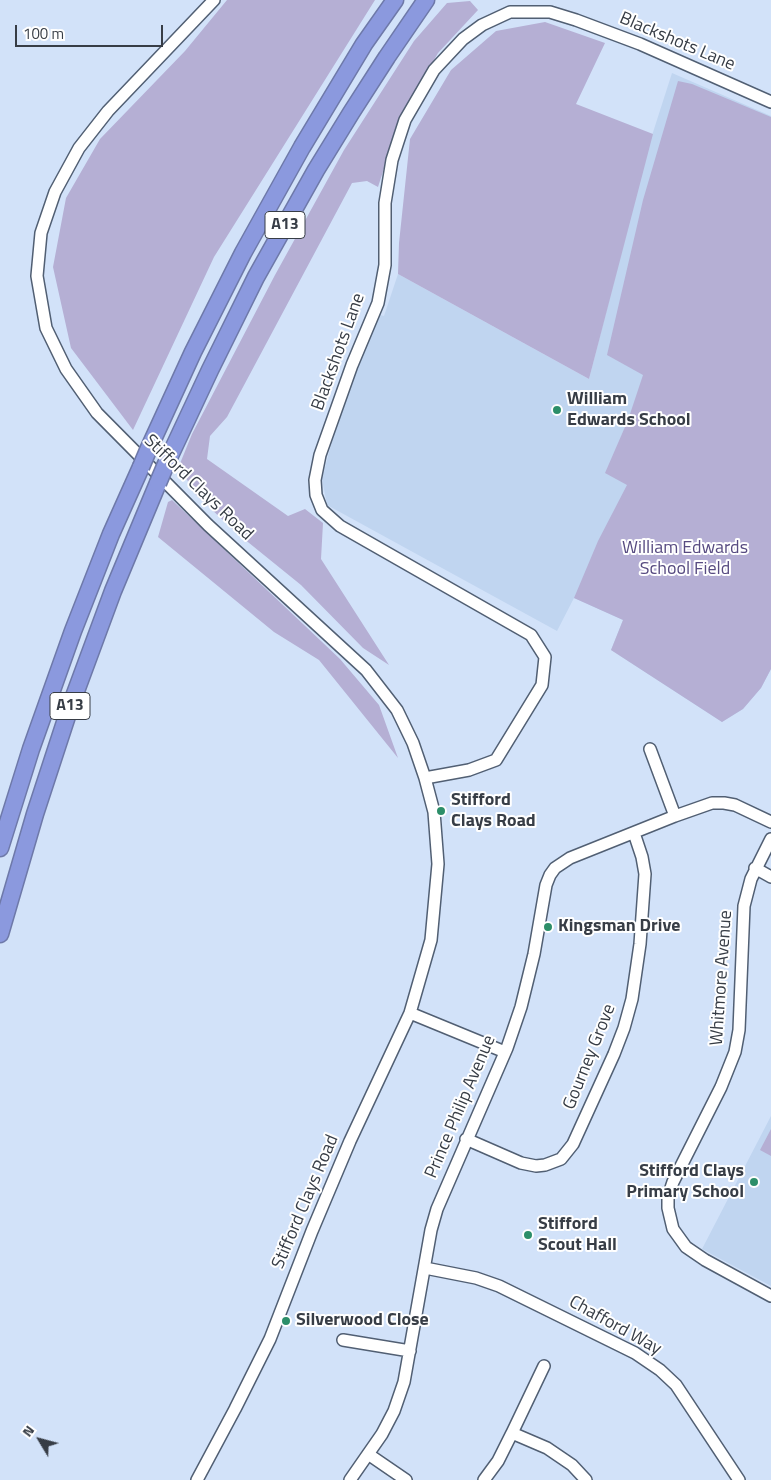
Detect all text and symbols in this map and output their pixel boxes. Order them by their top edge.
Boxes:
street label: Blackshots Lane [616,8,738,76]
scale bar [18,15,165,47]
text: 100 m [23,22,64,45]
road number: A13 [265,212,305,238]
street label: Blackshots Lane [308,290,370,414]
place label: William Edwards School [567,389,691,432]
marker: William Edwards School [551,404,563,416]
street label: Stifford Clays Road [139,430,257,546]
park label: William Edwards School Field [622,538,748,580]
road number: A13 [50,692,90,719]
place label: Stifford Clays Road [451,790,536,832]
marker: Stifford Clays Road [435,805,447,817]
street label: Whitmore Avenue [706,909,738,1047]
place label: Kingsman Drive [558,916,680,938]
marker: Kingsman Drive [542,921,554,933]
street label: Gourney Grove [559,1001,621,1113]
street label: Prince Philip Avenue [421,1032,501,1182]
street label: Stifford Clays Road [268,1132,344,1272]
place label: Stifford Clays Primary School [626,1161,744,1204]
marker: Stifford Clays Primary School [748,1176,760,1188]
place label: Stifford Scout Hall [538,1214,617,1256]
marker: Stifford Scout Hall [522,1229,534,1241]
street label: Chafford Way [565,1292,665,1360]
place label: Silverwood Close [296,1310,429,1332]
marker: Silverwood Close [280,1315,292,1327]
north arrow [15,1415,65,1465]
text: N [16,1420,39,1441]

